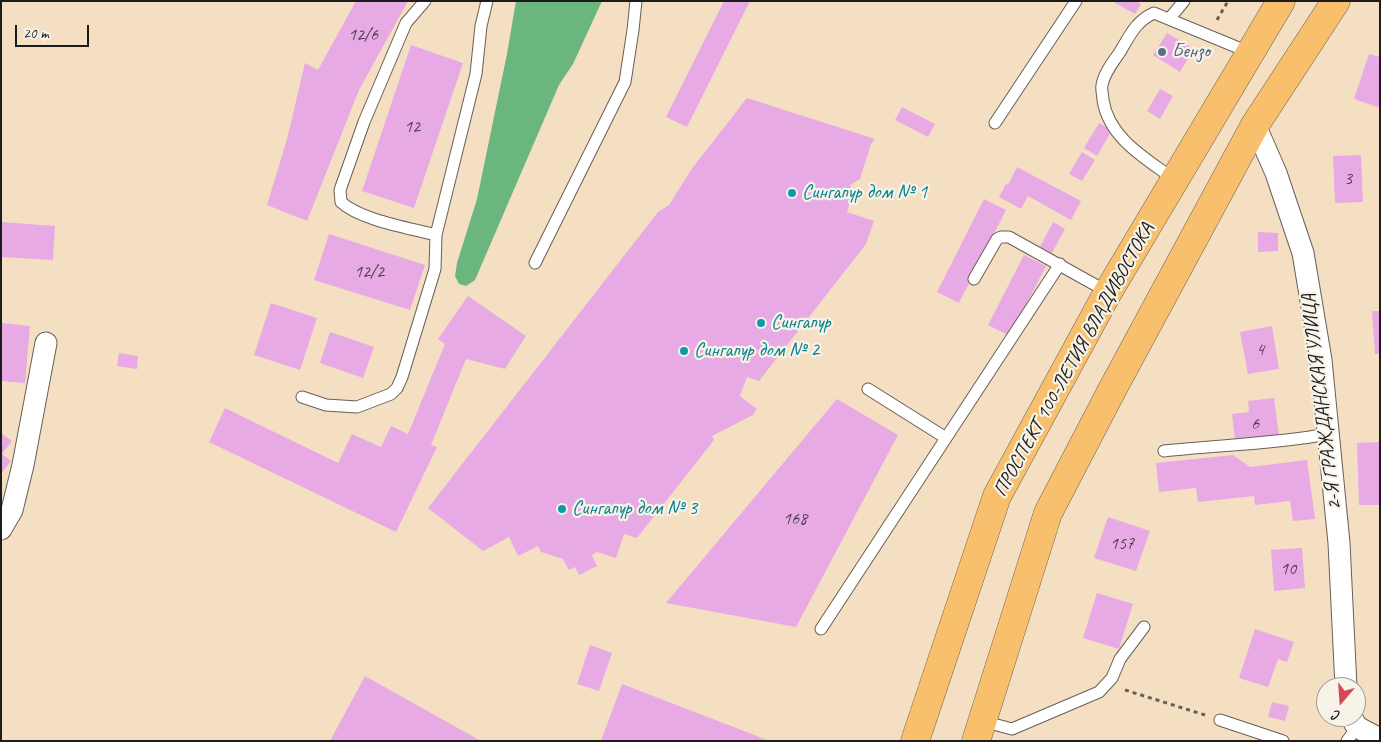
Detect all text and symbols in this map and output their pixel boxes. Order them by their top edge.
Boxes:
scale bar [18,15,91,47]
text: 20 m [23,24,49,43]
house number: 12/6 [348,24,378,46]
place label: Бензо [1172,40,1210,64]
marker: Бензо [1156,46,1168,58]
house number: 12 [404,116,420,138]
house number: 3 [1344,168,1352,190]
place label: Сингапур дом № 1 [802,181,927,205]
marker: Сингапур дом № 1 [786,187,798,199]
street label: ПРОСПЕКТ 100-ЛЕТИЯ ВЛАДИВОСТОКА [989,219,1159,501]
house number: 12/2 [354,261,384,283]
street label: 2-Я ГРАЖДАНСКАЯ УЛИЦА [1297,293,1347,511]
place label: Сингапур [771,311,831,335]
marker: Сингапур [755,317,767,329]
place label: Сингапур дом № 2 [694,339,819,363]
house number: 4 [1256,339,1264,361]
marker: Сингапур дом № 2 [678,345,690,357]
house number: 6 [1251,413,1259,435]
place label: Сингапур дом № 3 [572,497,697,521]
marker: Сингапур дом № 3 [556,503,568,515]
house number: 168 [783,508,807,530]
house number: 157 [1110,533,1134,555]
house number: 10 [1280,558,1296,580]
north arrow [1316,677,1366,727]
text: С [1331,707,1342,725]

